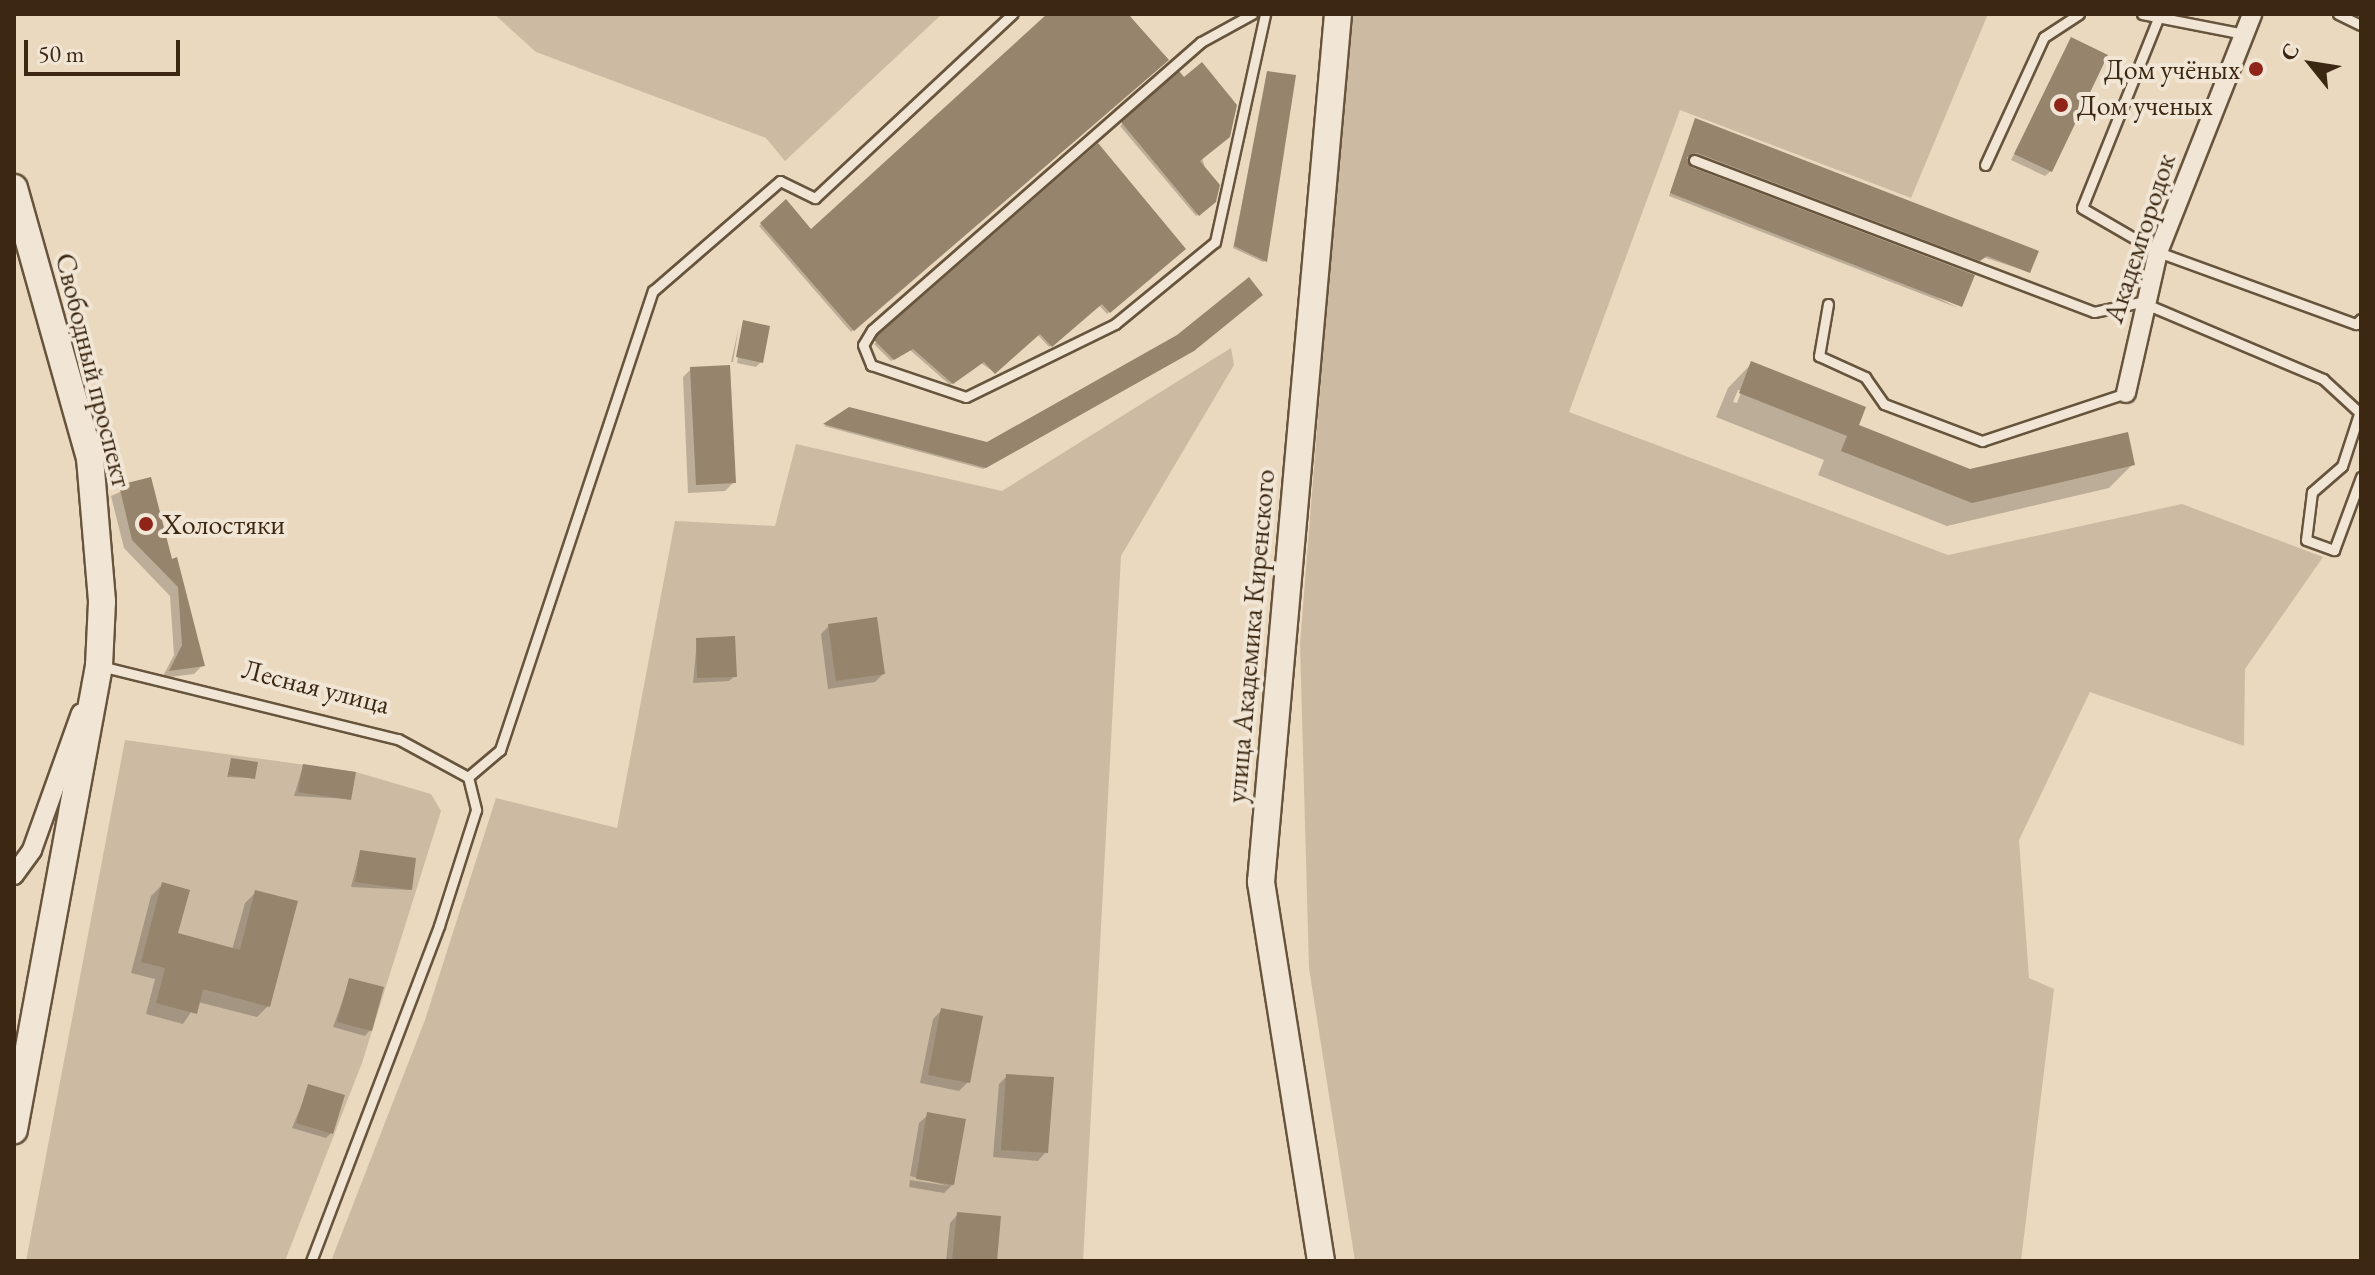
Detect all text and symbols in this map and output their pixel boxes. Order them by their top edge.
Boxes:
scale bar [28,24,184,74]
north arrow [2271,24,2351,104]
text: 50 m [38,38,85,69]
text: С [2273,38,2306,66]
place label: Дом учёных [2104,52,2240,86]
marker: Дом учёных [2247,60,2265,78]
place label: Дом ученых [2077,88,2213,122]
marker: Дом ученых [2052,96,2070,114]
street label: Академгородок [2096,149,2182,327]
street label: Свободный проспект [49,249,139,491]
street label: улица Академика Киренского [1219,468,1281,804]
place label: Холостяки [162,507,285,541]
marker: Холостяки [137,515,155,533]
street label: Лесная улица [239,651,393,721]

